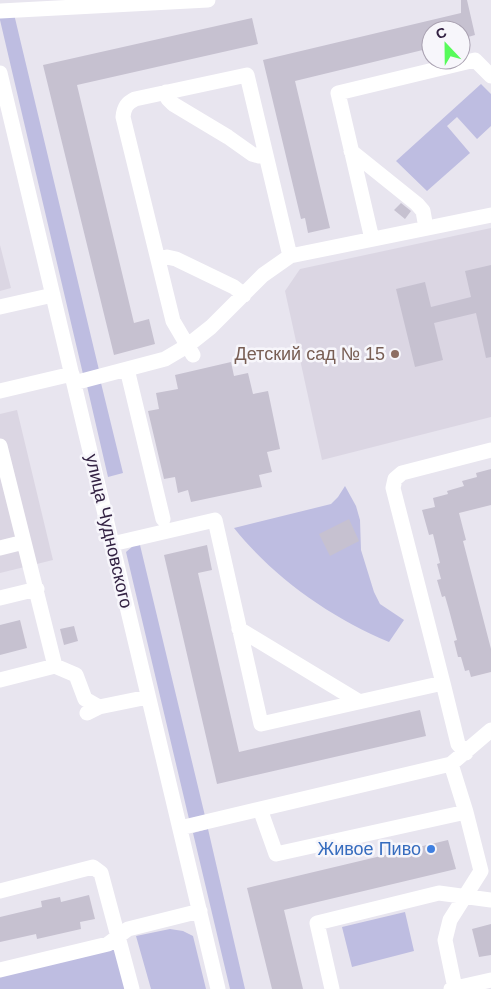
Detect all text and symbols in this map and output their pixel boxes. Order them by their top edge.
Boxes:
north arrow [421,20,471,70]
text: С [433,24,449,42]
place label: Детский сад № 15 [235,344,385,364]
marker: Детский сад № 15 [389,348,401,360]
street label: улица Чудновского [81,452,137,610]
place label: Живое Пиво [318,839,421,859]
marker: Живое Пиво [425,843,437,855]

